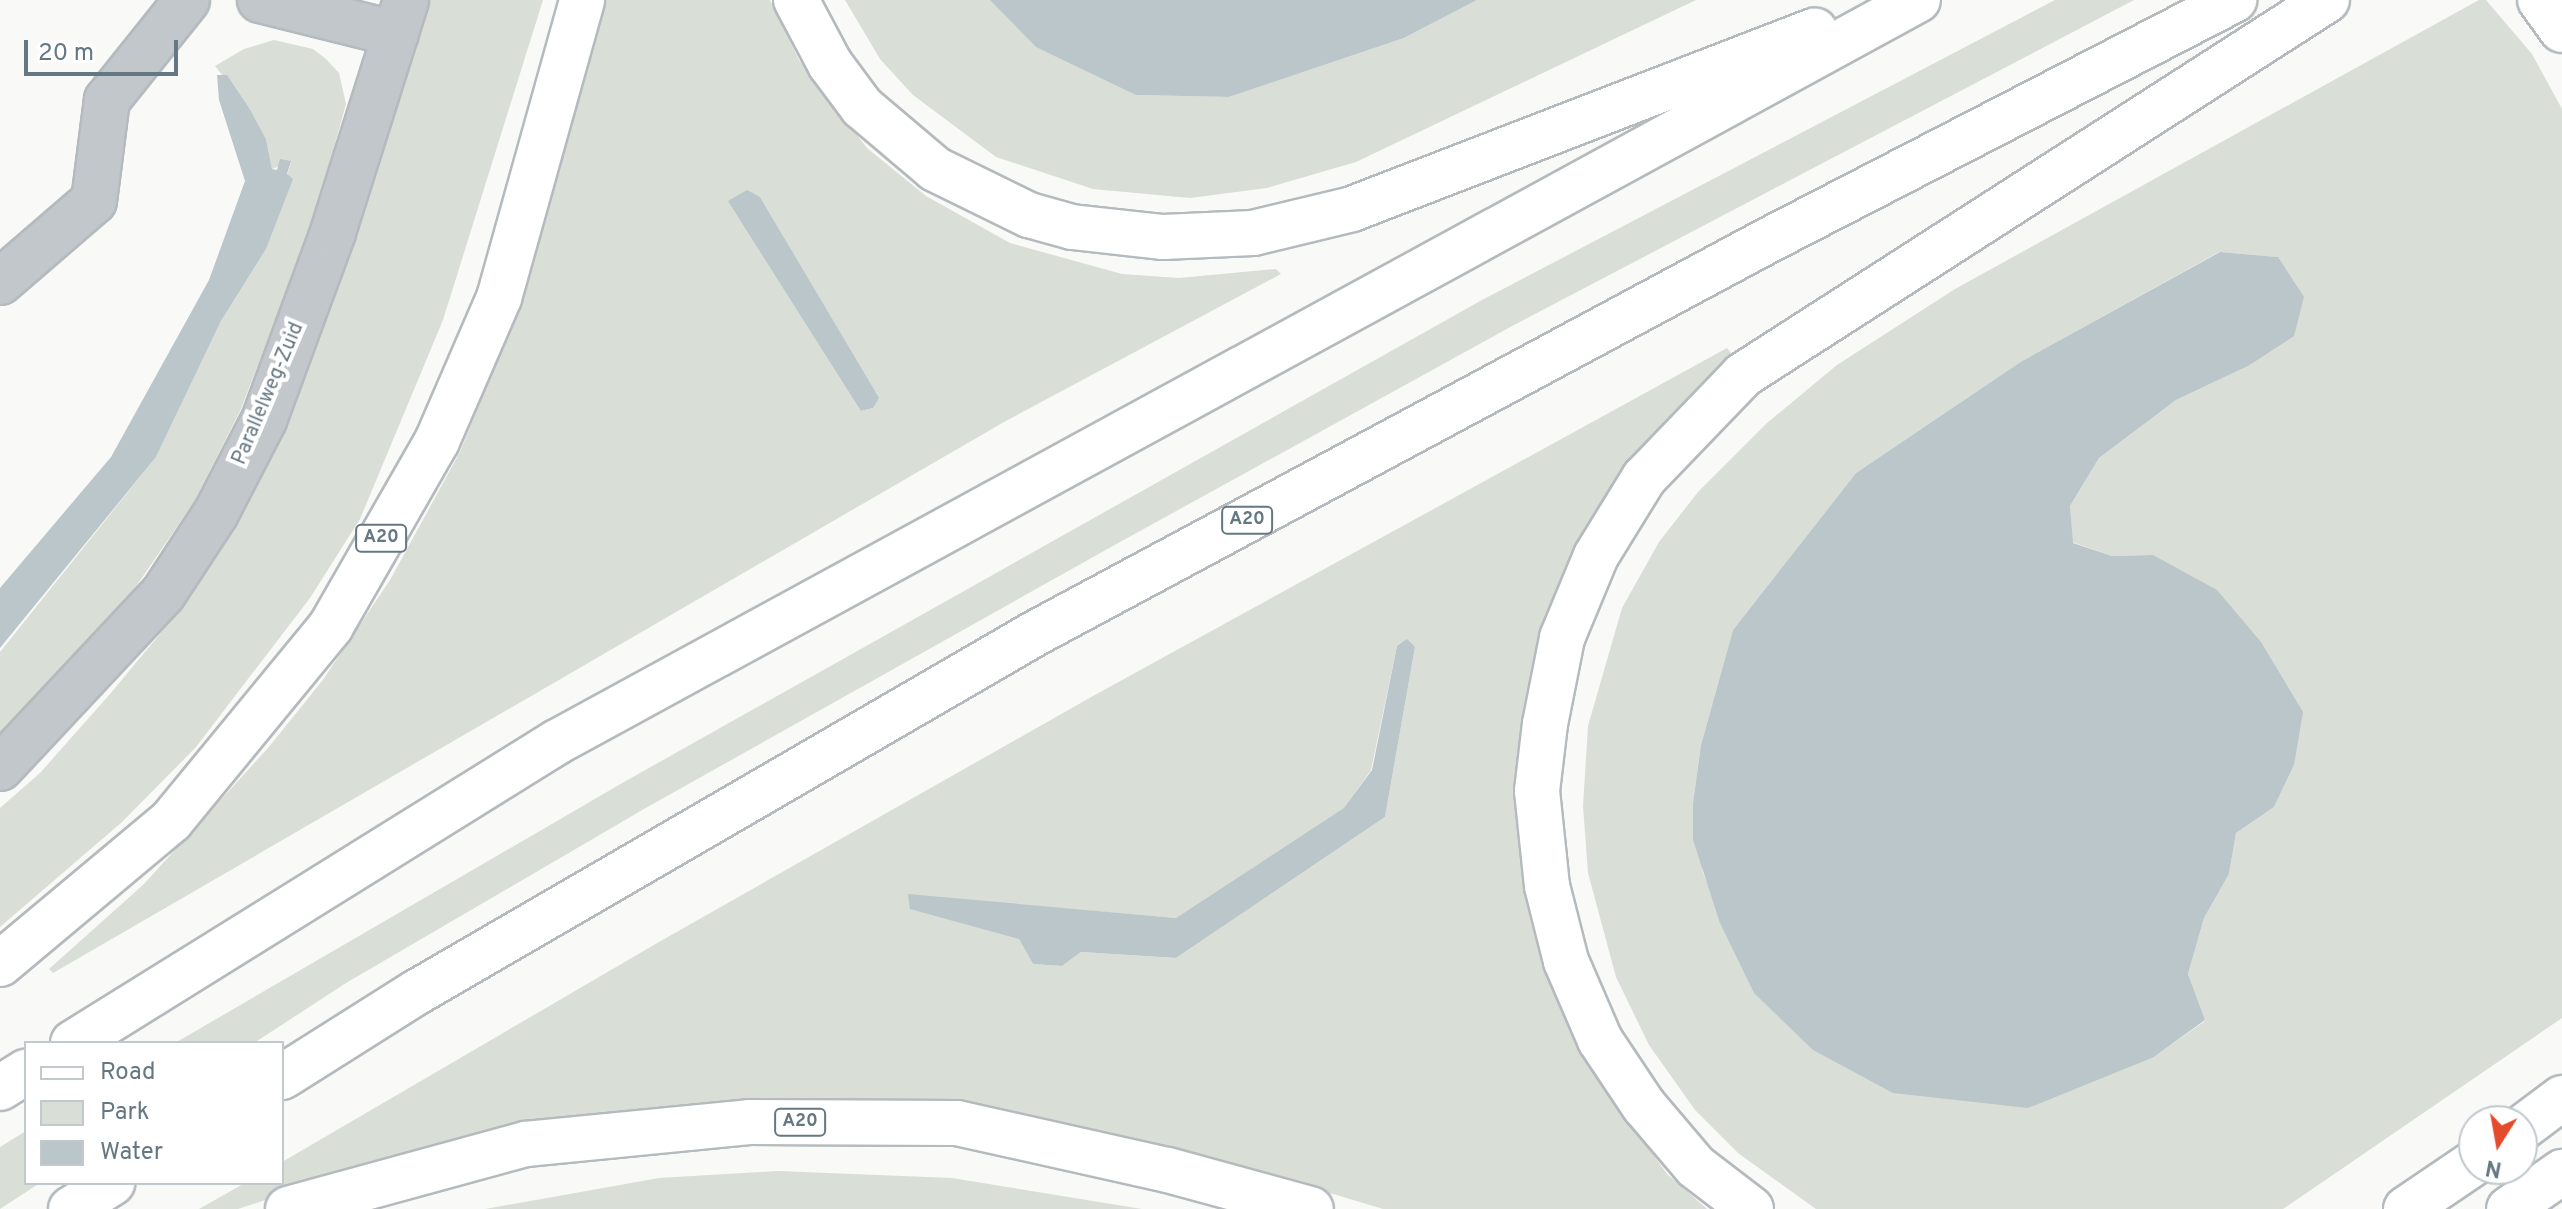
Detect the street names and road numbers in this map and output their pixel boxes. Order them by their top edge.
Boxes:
street label: Parallelweg-Zuid [228,319,310,469]
road number: A20 [1221,506,1273,534]
road number: A20 [355,524,407,552]
road number: A20 [774,1108,826,1136]

